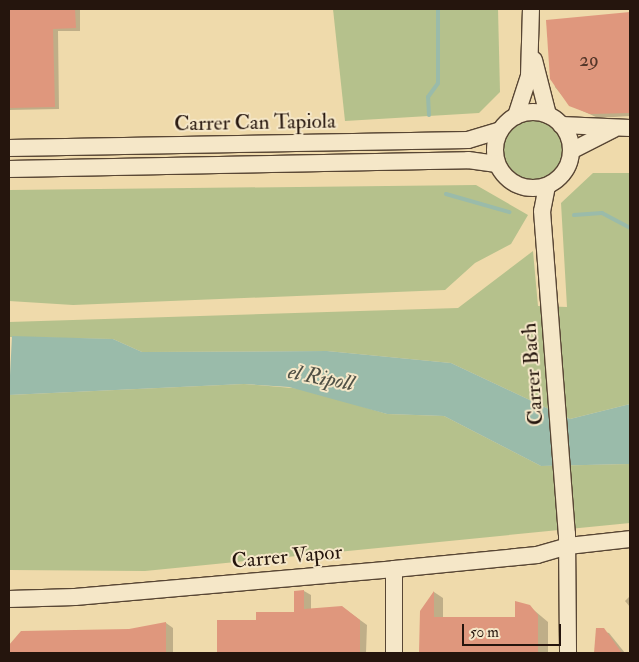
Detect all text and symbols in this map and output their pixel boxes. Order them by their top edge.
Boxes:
house number: 29 [579,50,599,72]
street label: Carrer Can Tapiola [174,109,336,137]
street label: Carrer Bach [517,322,549,426]
water label: el Ripoll [286,359,356,397]
street label: Carrer Vapor [231,540,343,574]
scale bar [464,614,563,646]
text: 50 m [470,623,499,642]

